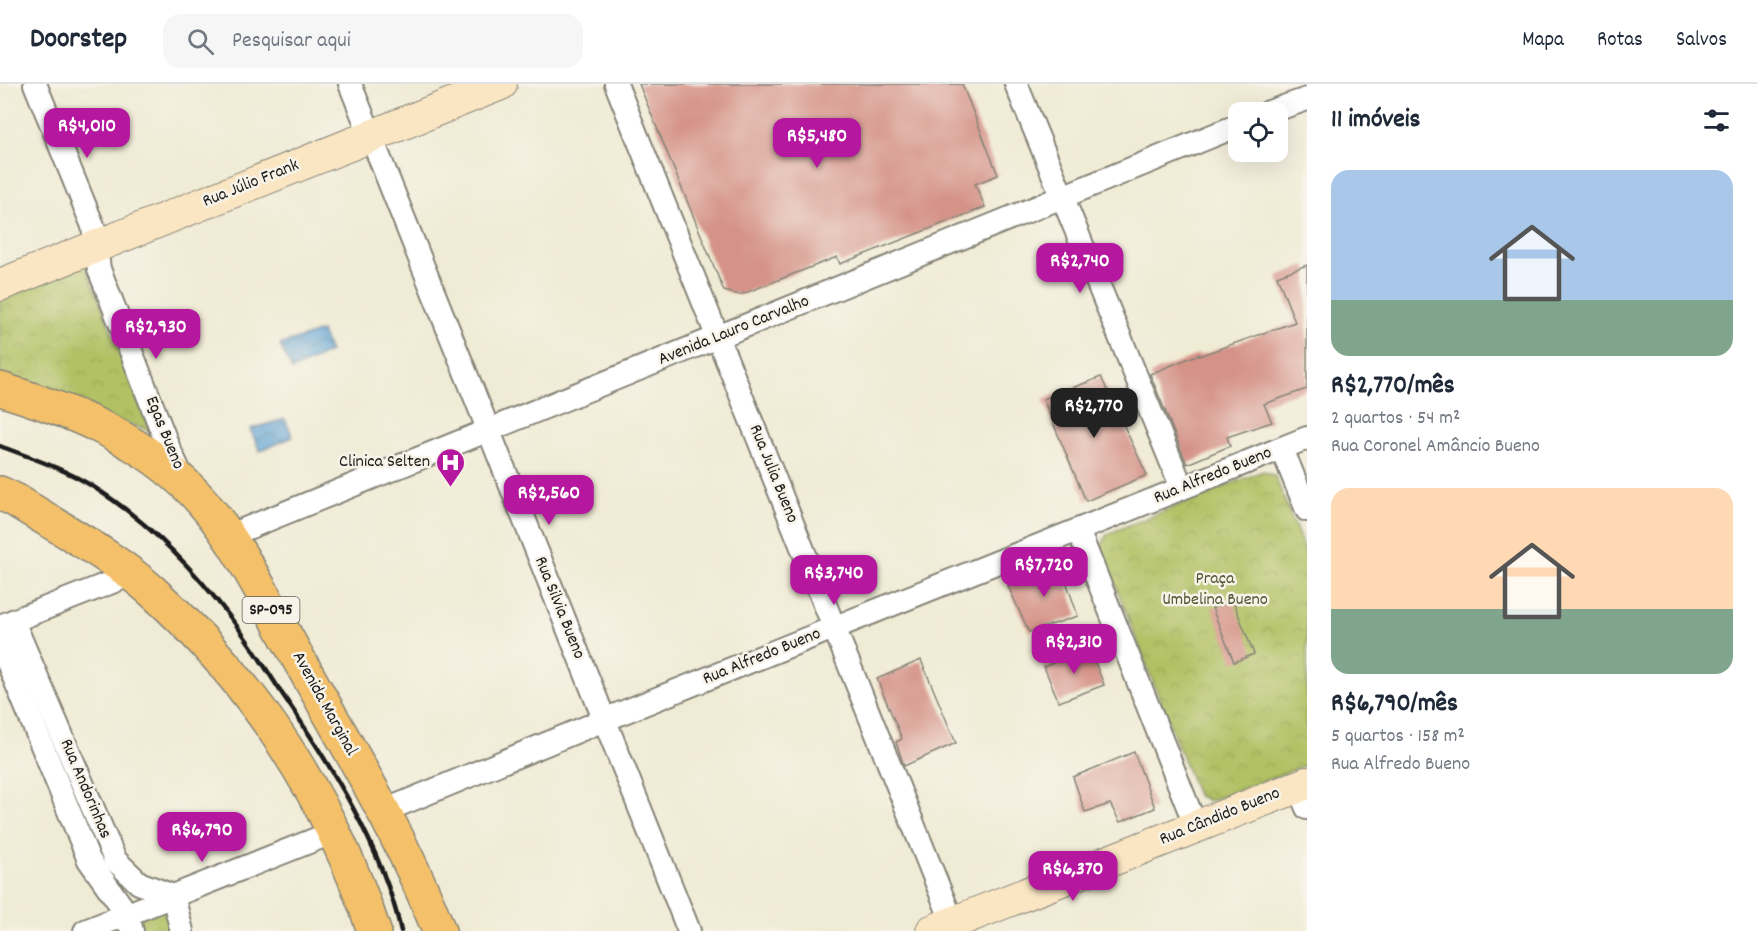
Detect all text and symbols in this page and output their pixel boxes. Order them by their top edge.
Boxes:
search box [163,14,583,68]
text: Doorstep [30,21,127,61]
icon: search [184,25,217,58]
text: Pesquisar aqui [232,26,351,57]
text: Mapa [1522,26,1564,56]
text: Rotas [1597,26,1643,56]
text: Salvos [1676,26,1727,56]
map controls [1228,102,1288,162]
button: locate [1228,102,1288,162]
text: 11 imóveis [1331,102,1421,139]
icon: filters [1700,104,1733,137]
pin: R$4,010 [32,108,142,159]
text: R$4,010 [58,113,116,141]
pin: R$5,480 [762,118,872,169]
text: R$5,480 [787,123,847,151]
street label: Rua Júlio Frank [199,153,303,215]
icon: home [1478,209,1586,317]
pin: R$2,740 [1025,243,1135,294]
text: R$2,740 [1050,248,1110,276]
street label: Avenida Lauro Carvalho [655,289,813,373]
pin: R$2,930 [101,309,211,360]
text: R$2,930 [125,314,187,342]
text: R$2,770/mês [1331,368,1455,405]
pin: R$2,770 [1039,388,1149,439]
street label: Egas Bueno [138,393,190,473]
text: R$2,770 [1065,393,1123,421]
text: 2 quartos · 54 m² [1331,405,1460,433]
street label: Rua Julia Bueno [742,421,804,527]
text: Rua Coronel Amâncio Bueno [1331,433,1540,461]
street label: Rua Alfredo Bueno [1150,441,1276,511]
hospital icon: Clinica Selten [435,446,467,488]
place label: Clinica Selten [339,450,430,475]
pin: R$2,560 [494,475,604,526]
text: R$2,560 [518,480,580,508]
icon: home [1478,527,1586,635]
pin: R$7,720 [989,547,1099,598]
text: R$7,720 [1015,552,1073,580]
street label: Rua Silvia Bueno [527,553,591,663]
pin: R$3,740 [779,555,889,606]
text: R$3,740 [804,560,864,588]
park label: Praça Umbelina Bueno [1162,567,1268,613]
road number: SP-095 [242,597,300,623]
street label: Rua Alfredo Bueno [699,622,825,692]
pin: R$2,310 [1019,624,1129,675]
text: R$2,310 [1046,629,1102,657]
street label: Avenida Marginal [285,647,363,761]
text: R$6,790/mês [1331,686,1458,723]
text: 5 quartos · 158 m² [1331,723,1465,751]
street label: Rua Andorinhas [53,735,117,843]
text: Rua Alfredo Bueno [1331,751,1470,779]
street label: Rua Cândido Bueno [1156,781,1284,853]
pin: R$6,790 [147,812,257,863]
text: R$6,790 [171,817,233,845]
pin: R$6,370 [1018,851,1128,902]
text: R$6,370 [1043,856,1103,884]

